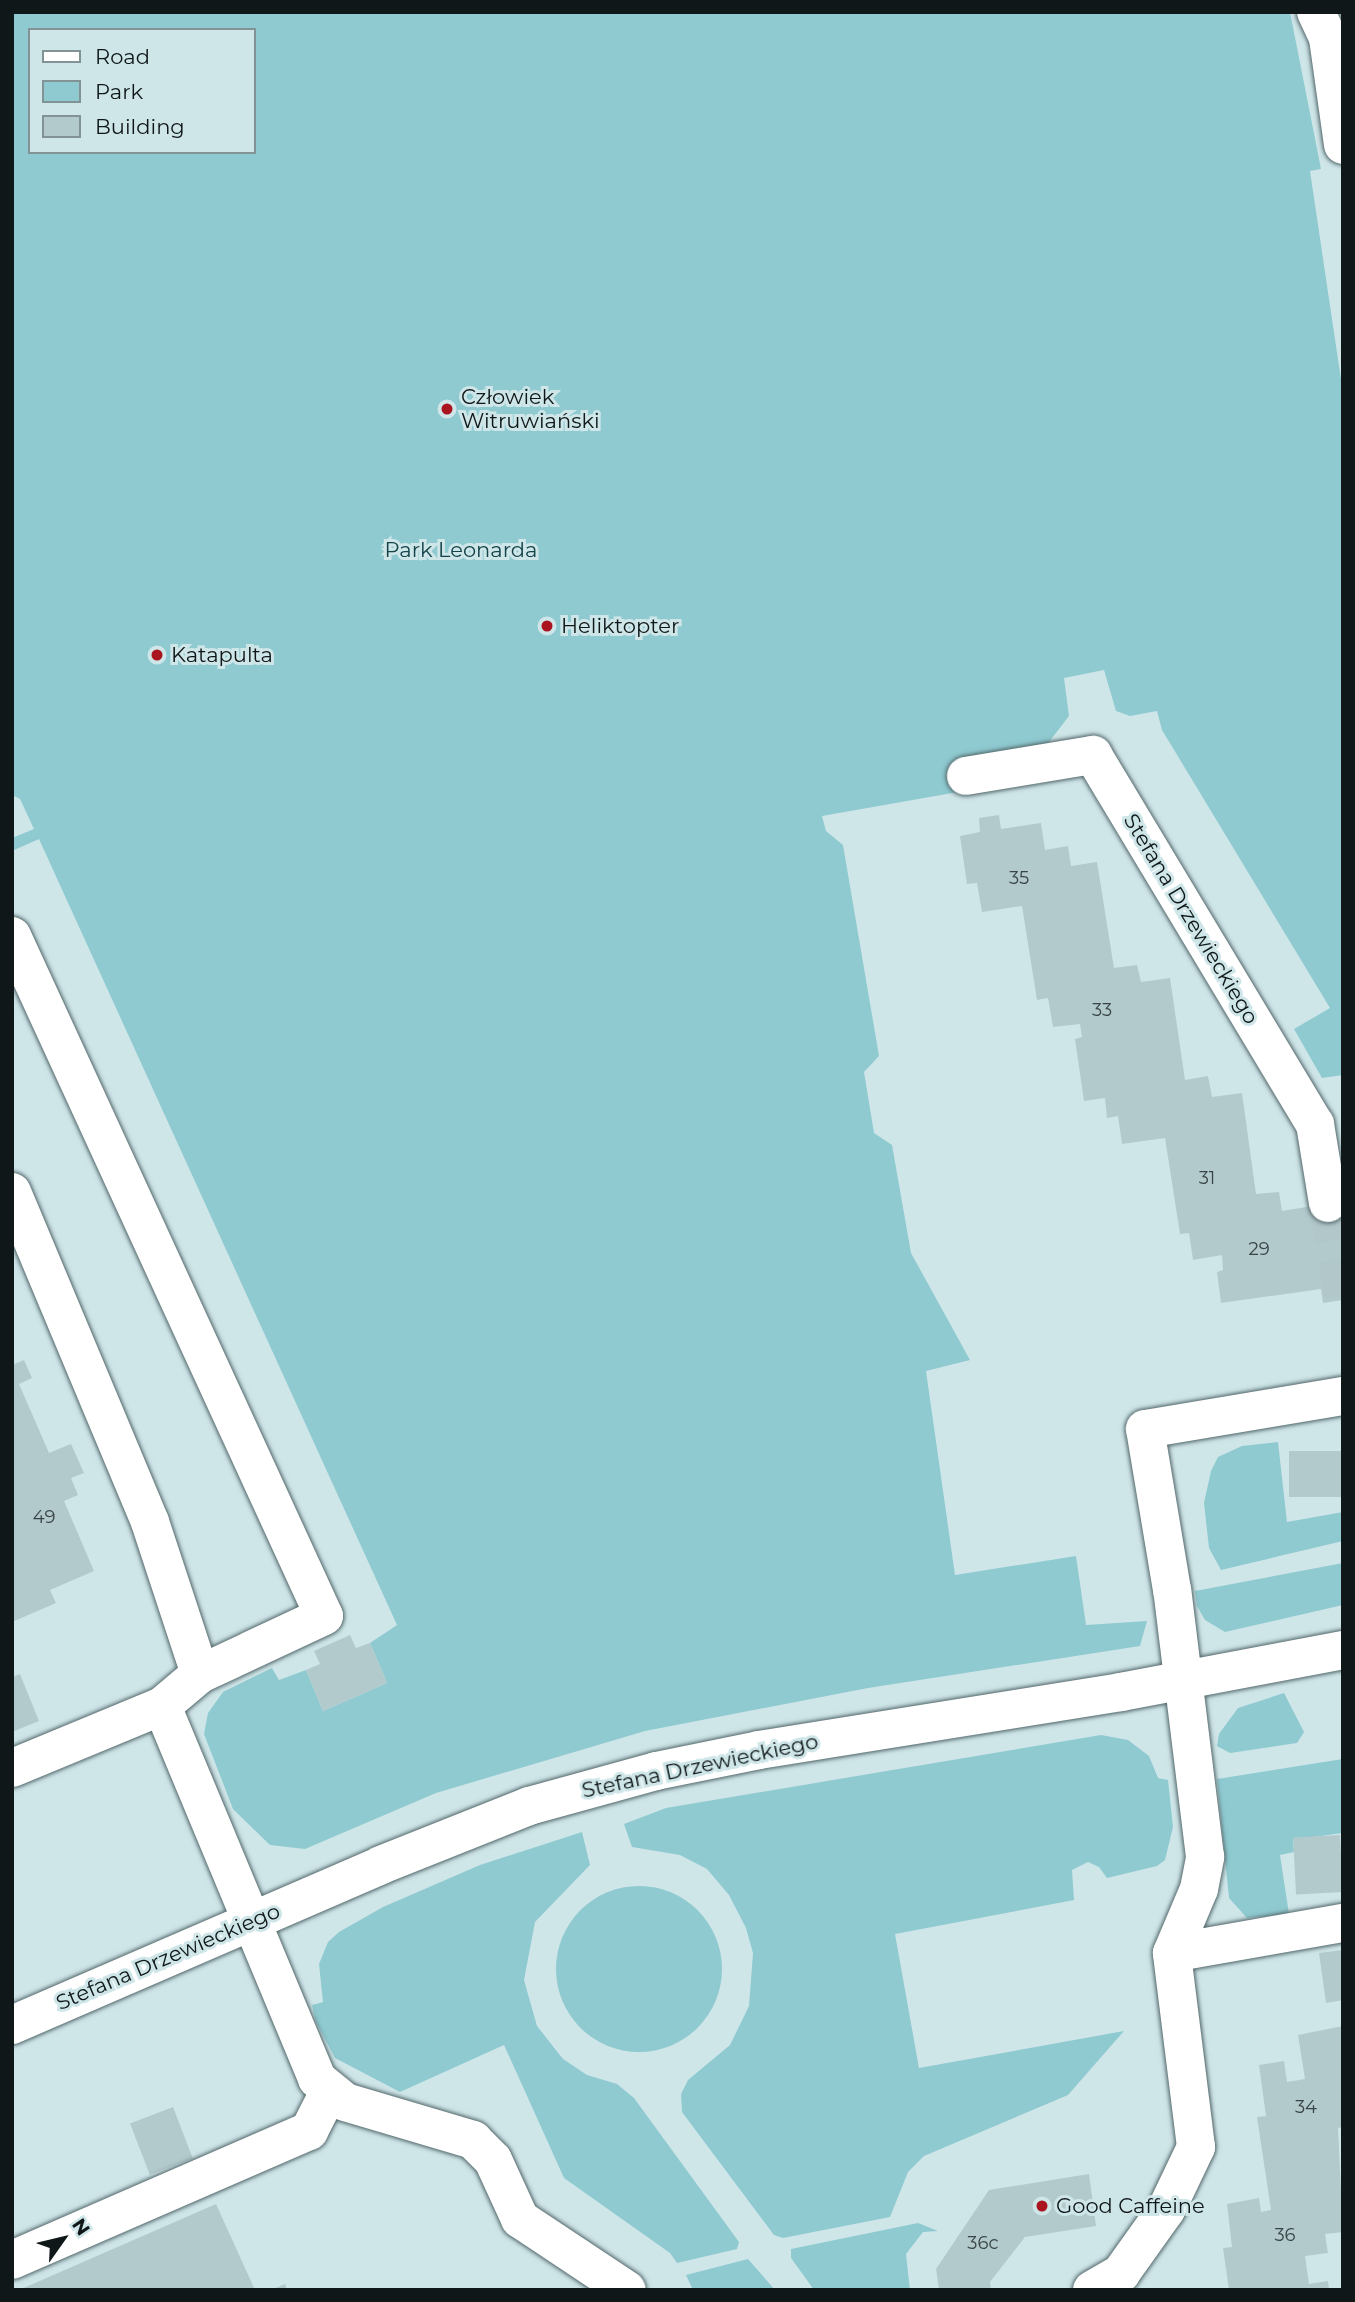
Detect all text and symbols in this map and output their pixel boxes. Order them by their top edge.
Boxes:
legend [28,28,256,154]
text: Road [95,44,150,69]
text: Park [95,79,143,104]
text: Building [95,114,185,139]
place label: Człowiek Witruwiański [461,384,600,434]
marker: Człowiek Witruwiański [439,401,455,417]
park label: Park Leonarda [385,537,537,563]
place label: Heliktopter [561,613,679,639]
marker: Heliktopter [539,618,555,634]
place label: Katapulta [171,642,273,668]
marker: Katapulta [149,647,165,663]
street label: Stefana Drzewieckiego [1118,809,1264,1029]
house number: 35 [1009,867,1029,889]
house number: 33 [1092,999,1112,1021]
house number: 31 [1199,1167,1215,1189]
house number: 29 [1248,1238,1270,1260]
house number: 49 [33,1506,55,1528]
street label: Stefana Drzewieckiego [580,1729,820,1803]
street label: Stefana Drzewieckiego [52,1898,284,2016]
house number: 34 [1295,2096,1317,2118]
place label: Good Caffeine [1056,2193,1205,2219]
marker: Good Caffeine [1034,2198,1050,2214]
north arrow [28,2204,98,2274]
text: N [67,2214,95,2240]
house number: 36 [1274,2224,1296,2246]
house number: 36c [967,2232,999,2254]

